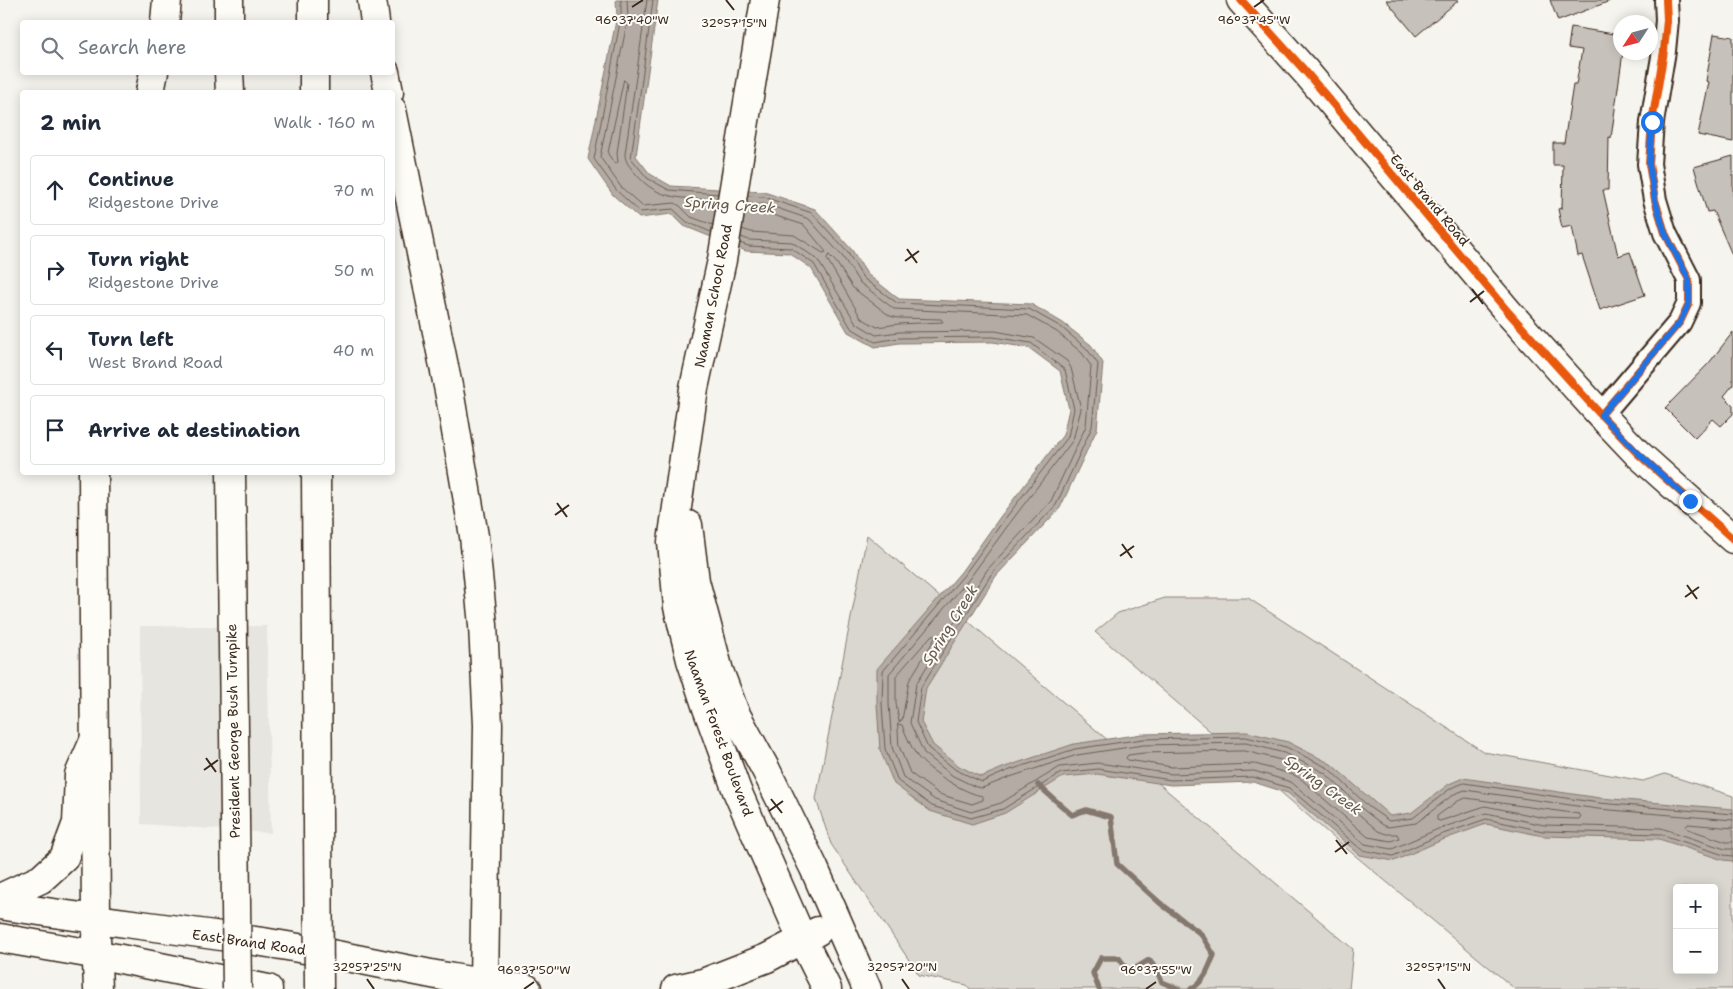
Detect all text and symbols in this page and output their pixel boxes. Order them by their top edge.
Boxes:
text: 96°37'40"W [595,12,669,28]
text: 96°37'45"W [1218,12,1290,28]
text: 32°57'15"N [701,15,767,31]
north arrow [1613,15,1658,60]
search box [20,20,395,75]
icon: search [38,34,66,62]
text: Search here [78,35,187,60]
text: 2 min [40,109,101,137]
route start [1641,111,1664,134]
text: Walk · 160 m [274,112,375,133]
street label: East Brand Road [1386,150,1474,250]
text: Continue [88,167,174,192]
icon: ahead [41,176,69,204]
text: 70 m [333,180,374,201]
text: Ridgestone Drive [88,192,219,213]
water label: Spring Creek [684,192,777,218]
street label: Naaman School Road [690,223,736,369]
text: Turn right [88,247,189,272]
icon: right [41,256,69,284]
text: 50 m [334,260,374,281]
text: Ridgestone Drive [88,272,219,293]
text: Turn left [88,327,174,352]
icon: left [41,336,69,364]
text: 40 m [332,340,374,361]
text: West Brand Road [88,352,223,373]
icon: arrive [41,416,69,444]
text: Arrive at destination [88,418,300,443]
route end [1679,490,1702,513]
water label: Spring Creek [917,581,983,669]
street label: President George Bush Turnpike [222,623,244,839]
street label: Naaman Forest Boulevard [680,647,758,819]
water label: Spring Creek [1280,750,1366,820]
map controls [1673,884,1718,974]
button: + [1673,884,1718,929]
street label: East Brand Road [191,925,307,959]
button: − [1673,929,1718,974]
text: 32°57'25"N [332,959,402,975]
text: 32°57'20"N [867,959,937,975]
text: 32°57'15"N [1405,959,1471,975]
text: 96°37'50"W [497,962,571,978]
text: 96°37'55"W [1120,962,1192,978]

